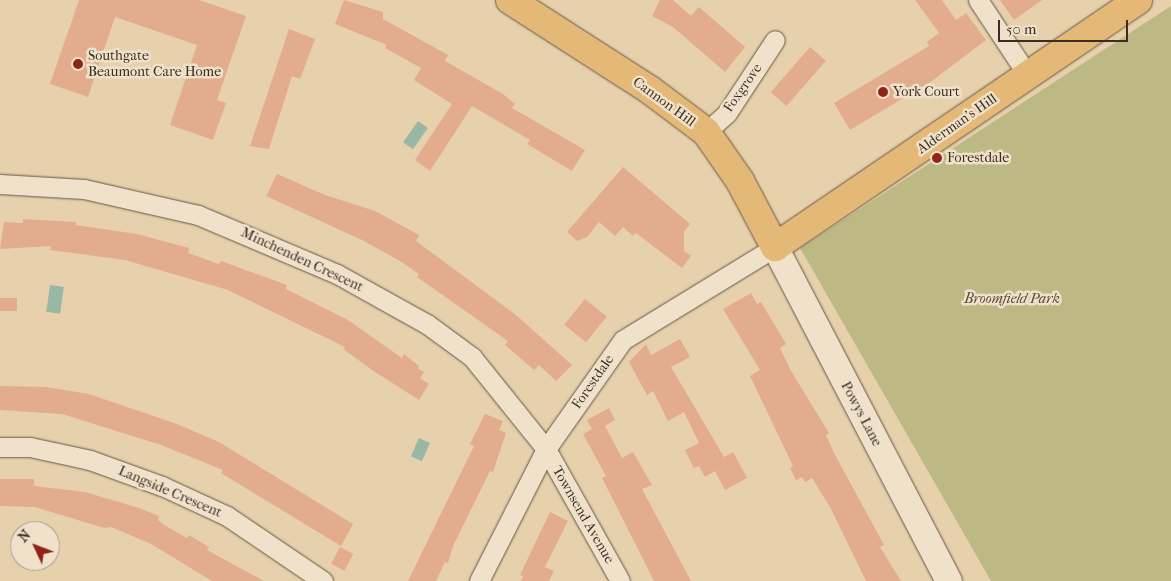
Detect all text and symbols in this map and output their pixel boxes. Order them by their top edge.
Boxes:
scale bar [1001,10,1131,42]
text: 50 m [1006,20,1036,38]
place label: Southgate Beaumont Care Home [88,48,221,80]
marker: Southgate Beaumont Care Home [72,58,84,70]
street label: Foxgrove [720,60,766,116]
street label: Cannon Hill [629,74,699,130]
place label: York Court [893,84,960,100]
marker: York Court [877,86,889,98]
street label: Alderman's Hill [914,90,1000,158]
place label: Forestdale [947,150,1009,166]
marker: Forestdale [931,152,943,164]
street label: Minchenden Crescent [238,224,366,296]
park label: Broomfield Park [964,291,1060,307]
street label: Forestdale [568,352,618,412]
street label: Powys Lane [837,379,885,449]
street label: Langside Crescent [116,463,224,521]
street label: Townsend Avenue [548,463,618,567]
north arrow [10,521,60,571]
text: N [15,526,34,546]

